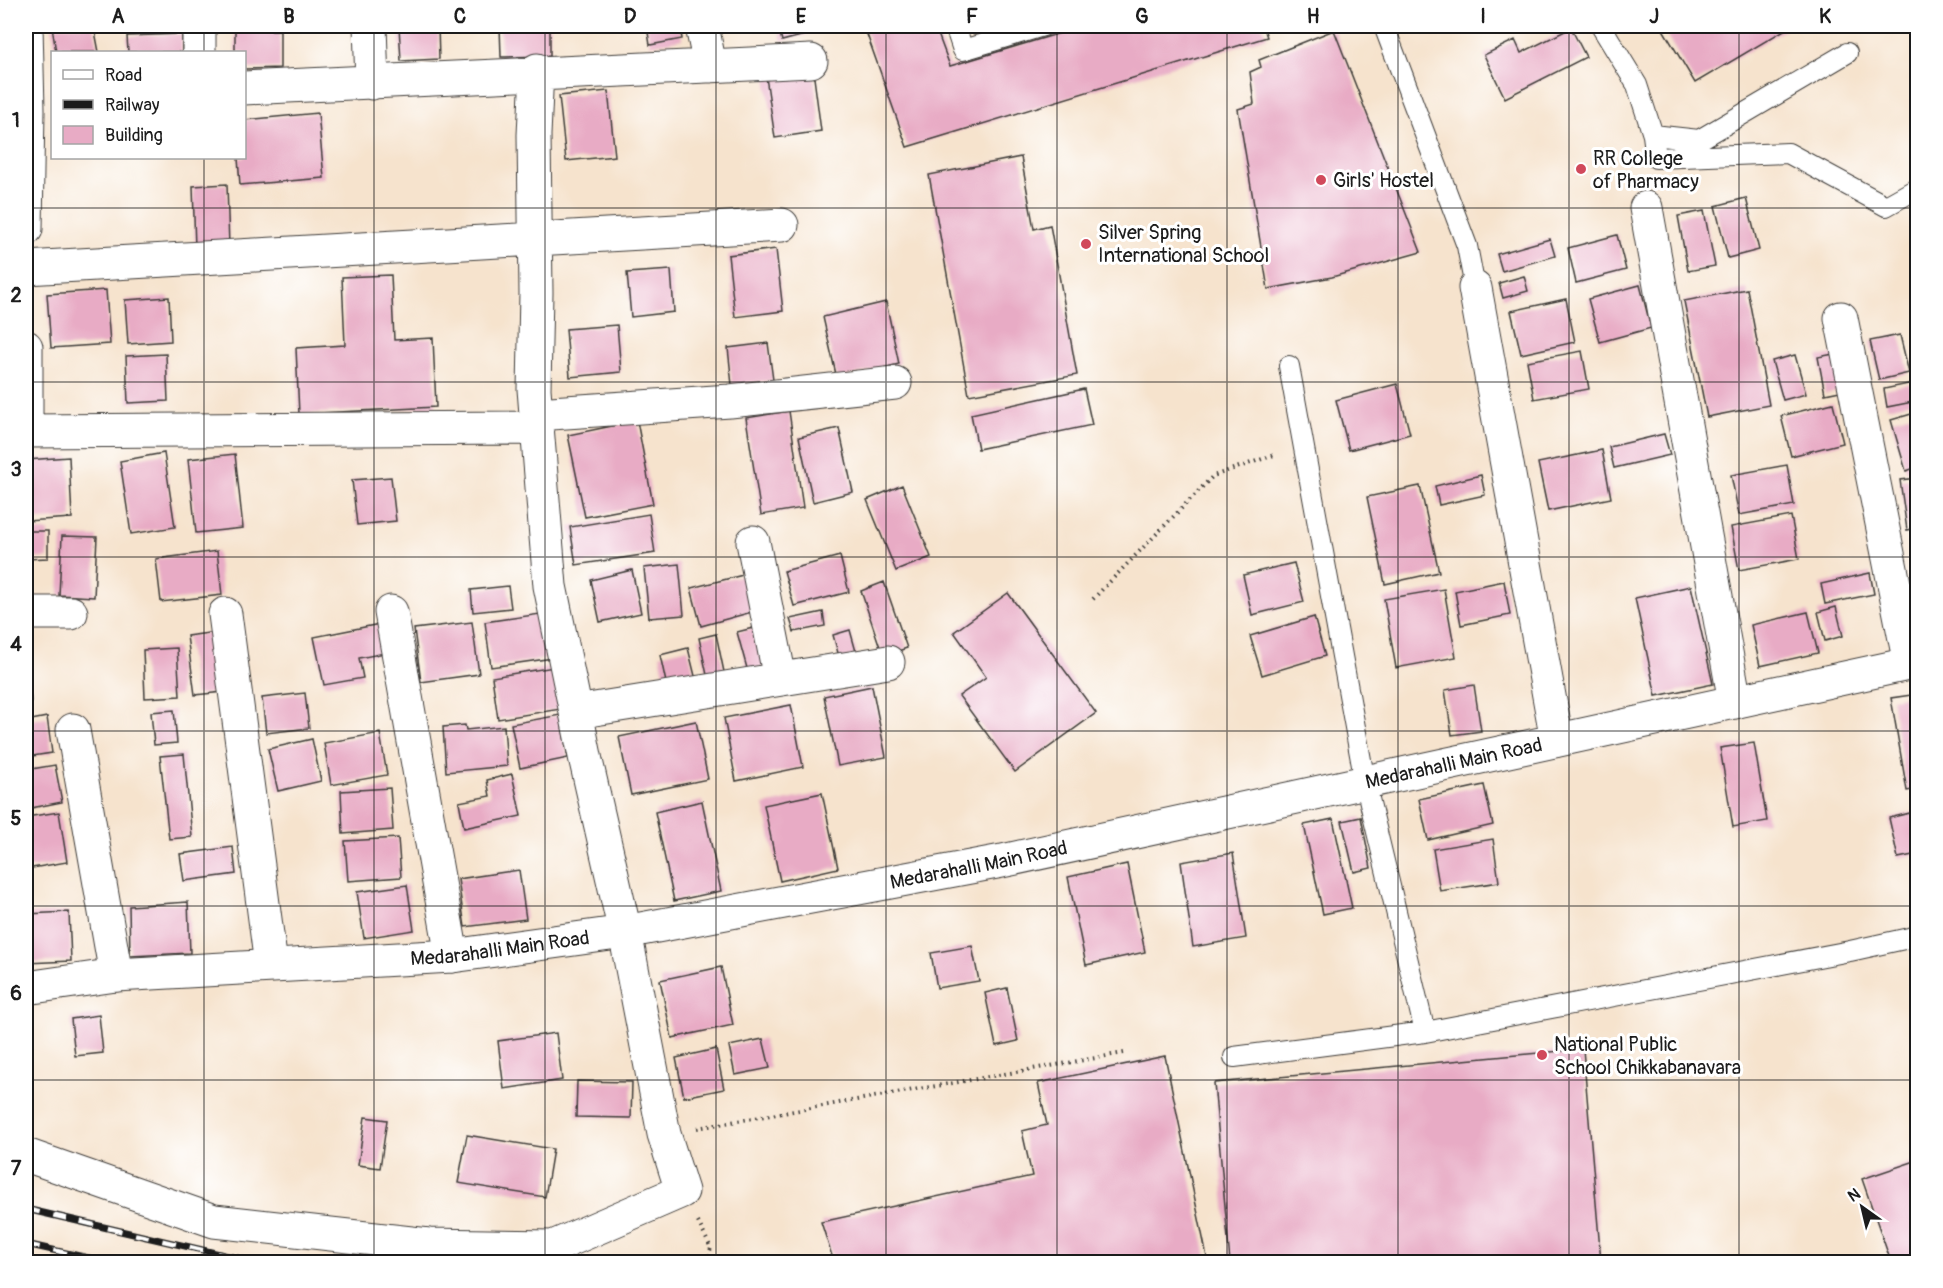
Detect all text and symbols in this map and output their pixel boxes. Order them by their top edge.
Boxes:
text: A [112,4,125,29]
text: B [283,4,295,29]
text: C [454,4,466,29]
text: D [624,4,637,29]
text: E [796,4,807,29]
text: F [966,4,978,29]
text: G [1135,4,1149,29]
text: H [1307,4,1320,29]
text: I [1480,4,1486,29]
text: J [1649,4,1659,29]
text: K [1819,4,1831,29]
legend [51,51,246,159]
text: Road [105,64,142,87]
text: Railway [105,94,160,117]
text: 1 [12,108,20,133]
text: Building [105,124,163,147]
place label: RR College of Pharmacy [1593,146,1699,194]
marker: RR College of Pharmacy [1574,162,1588,176]
place label: Girls' Hostel [1333,168,1434,193]
marker: Girls' Hostel [1314,173,1328,187]
place label: Silver Spring International School [1098,220,1269,268]
marker: Silver Spring International School [1079,237,1093,251]
text: 2 [10,283,22,308]
text: 3 [10,457,22,482]
text: 4 [10,632,22,657]
street label: Medarahalli Main Road [1363,732,1544,794]
text: 5 [11,806,22,831]
street label: Medarahalli Main Road [888,835,1070,894]
street label: Medarahalli Main Road [410,925,591,971]
text: 6 [10,981,22,1006]
place label: National Public School Chikkabanavara [1554,1032,1741,1080]
marker: National Public School Chikkabanavara [1535,1048,1549,1062]
text: 7 [11,1156,22,1181]
north arrow [1832,1177,1892,1237]
text: N [1844,1184,1864,1207]

